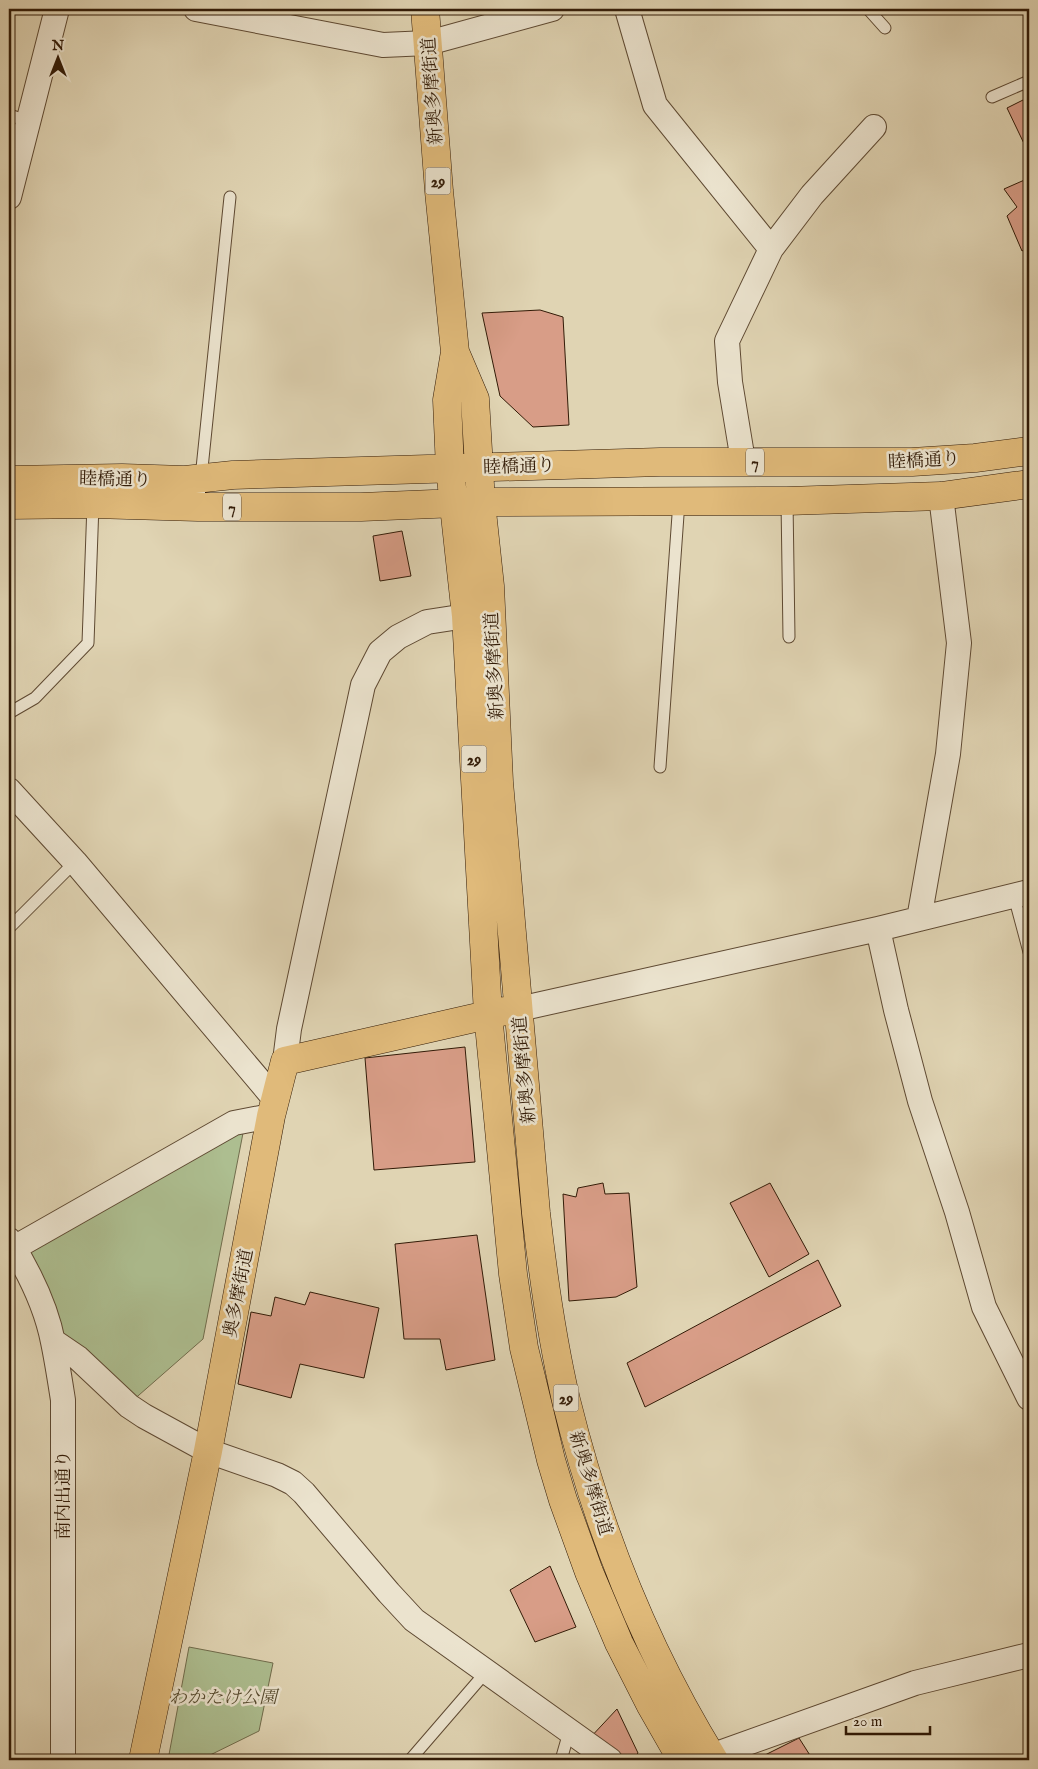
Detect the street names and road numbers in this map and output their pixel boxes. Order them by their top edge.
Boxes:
street label: 新奥多摩街道 [418,36,449,146]
road number: 29 [426,168,450,195]
road number: 7 [746,448,764,476]
street label: 睦橋通り [888,448,961,475]
street label: 睦橋通り [483,455,555,480]
street label: 睦橋通り [79,468,151,493]
road number: 7 [223,494,241,520]
street label: 新奥多摩街道 [481,611,510,720]
road number: 29 [462,746,486,772]
street label: 新奥多摩街道 [509,1015,542,1125]
street label: 奥多摩街道 [220,1247,259,1340]
road number: 29 [554,1385,578,1412]
street label: 新奥多摩街道 [563,1428,616,1538]
street label: 南内出通り [53,1450,76,1540]

